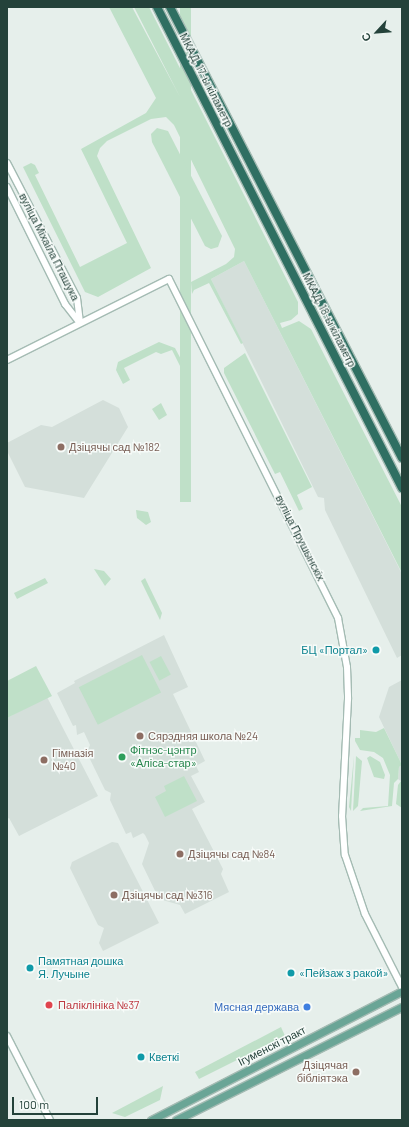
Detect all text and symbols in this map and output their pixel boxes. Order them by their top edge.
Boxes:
north arrow [357,12,397,52]
street label: МКАД, 17-ы кіламетр [177,31,235,129]
text: С [358,31,373,44]
street label: вуліца Міхаіла Пташука [16,191,82,303]
street label: МКАД, 18-ы кіламетр [299,271,359,369]
place label: Дзіцячы сад №182 [69,440,160,454]
marker: Дзіцячы сад №182 [56,442,66,452]
street label: вуліца Прушынскіх [273,493,327,583]
place label: БЦ «Портал» [301,643,368,657]
marker: БЦ «Портал» [371,645,381,655]
place label: Сярэдняя школа №24 [148,729,258,743]
marker: Сярэдняя школа №24 [135,731,145,741]
place label: Фітнэс-цэнтр «Аліса-стар» [130,744,197,770]
place label: Гімназія №40 [52,747,93,773]
marker: Фітнэс-цэнтр «Аліса-стар» [117,752,127,762]
marker: Гімназія №40 [39,755,49,765]
place label: Дзіцячы сад №84 [188,847,275,861]
marker: Дзіцячы сад №84 [175,849,185,859]
place label: Дзіцячы сад №316 [122,888,213,902]
marker: Дзіцячы сад №316 [109,890,119,900]
place label: Памятная дошка Я. Лучыне [38,955,123,981]
marker: Памятная дошка Я. Лучыне [25,963,35,973]
place label: «Пейзаж з ракой» [299,966,388,980]
marker: «Пейзаж з ракой» [286,968,296,978]
place label: Паліклініка №37 [58,998,139,1012]
marker: Паліклініка №37 [43,999,55,1011]
place label: Мясная держава [214,1000,299,1014]
marker: Мясная держава [302,1002,312,1012]
street label: Ігуменскі тракт [236,1023,308,1069]
place label: Кветкі [149,1050,179,1064]
marker: Кветкі [136,1052,146,1062]
place label: Дзіцячая бібліятэка [297,1059,348,1085]
marker: Дзіцячая бібліятэка [351,1067,361,1077]
scale bar [14,1089,100,1115]
text: 100 m [19,1097,49,1111]

